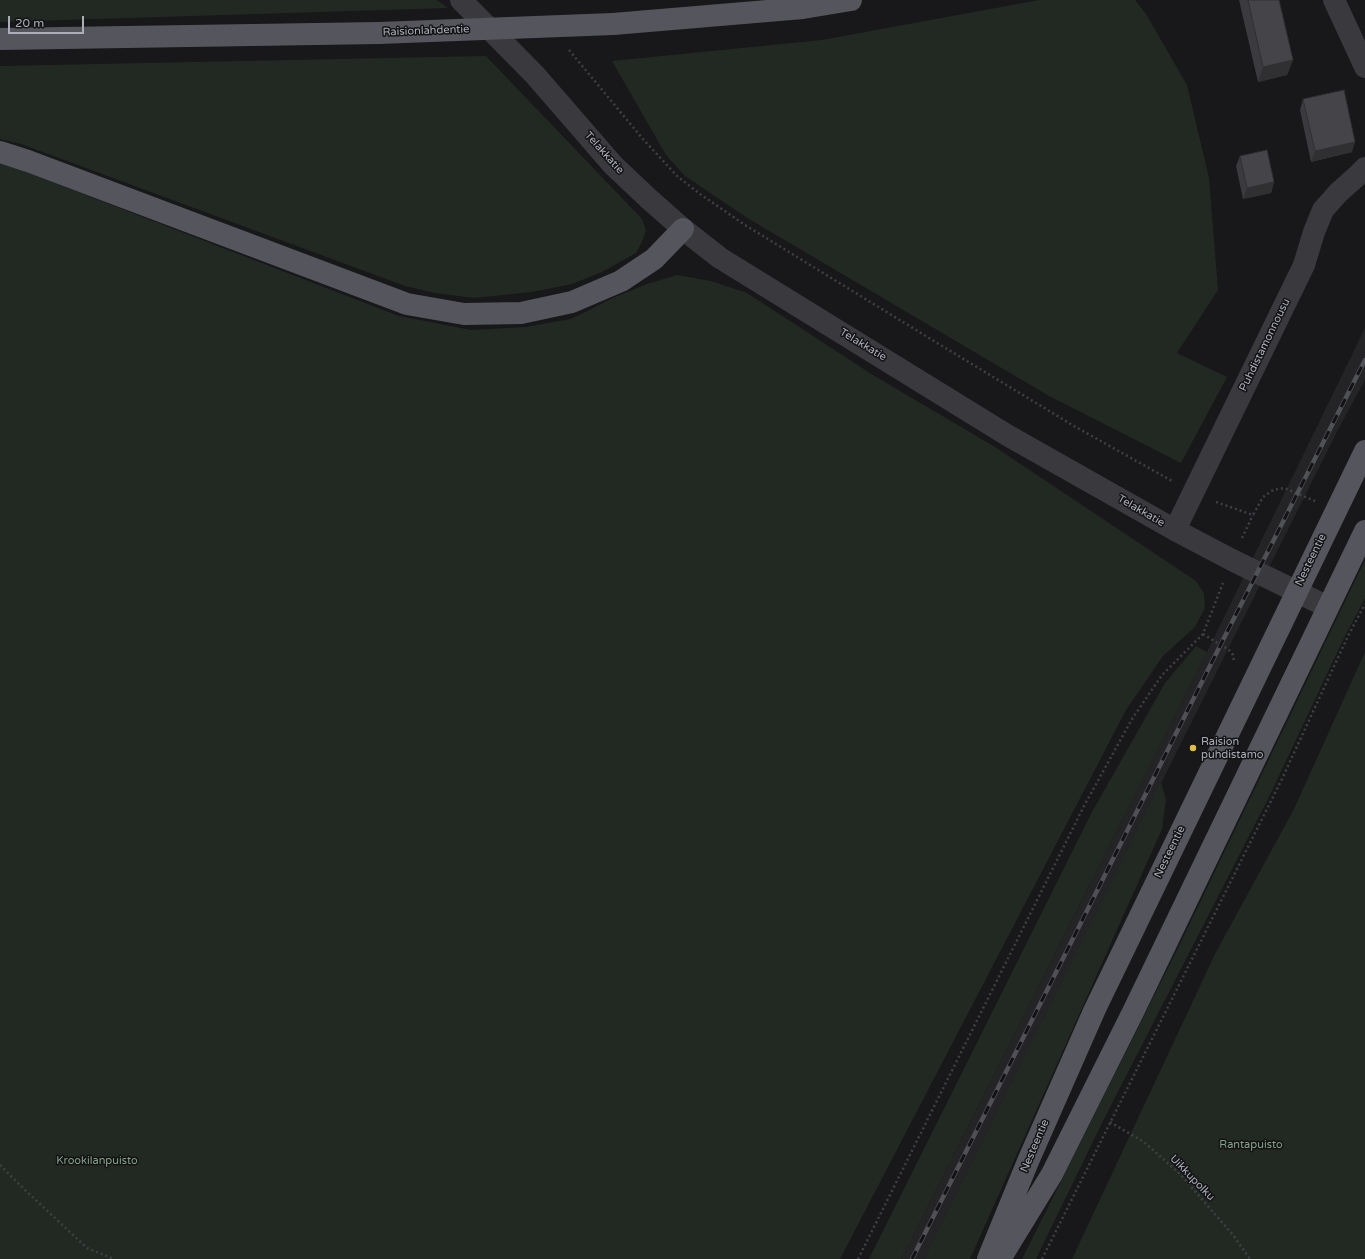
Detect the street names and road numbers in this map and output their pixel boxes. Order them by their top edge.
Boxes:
street label: Raisionlahdentie [382,23,470,39]
street label: Telakkatie [582,129,626,177]
street label: Puhdistamonnousu [1237,296,1293,394]
street label: Telakkatie [837,326,889,364]
street label: Telakkatie [1115,492,1167,530]
street label: Nesteentie [1293,532,1329,588]
street label: Nesteentie [1152,824,1188,880]
street label: Nesteentie [1018,1117,1052,1175]
street label: Uikkupolku [1167,1152,1217,1204]

